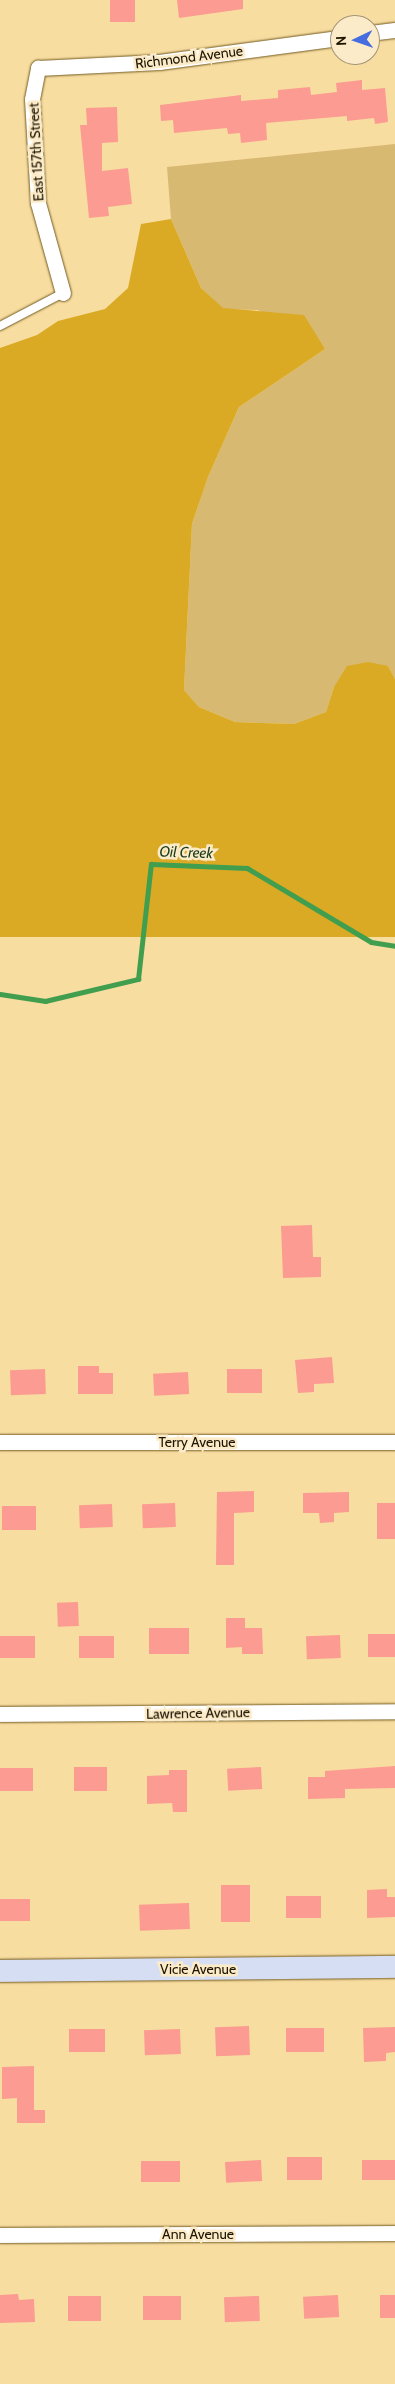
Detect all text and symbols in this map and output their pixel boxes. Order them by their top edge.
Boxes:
north arrow [330,15,380,65]
text: N [332,35,350,46]
street label: Richmond Avenue [134,42,244,72]
street label: East 157th Street [25,102,47,202]
water label: Oil Creek [159,843,213,863]
street label: Terry Avenue [159,1434,235,1450]
street label: Lawrence Avenue [146,1704,250,1722]
street label: Vicie Avenue [160,1961,236,1977]
street label: Ann Avenue [162,2226,234,2242]

